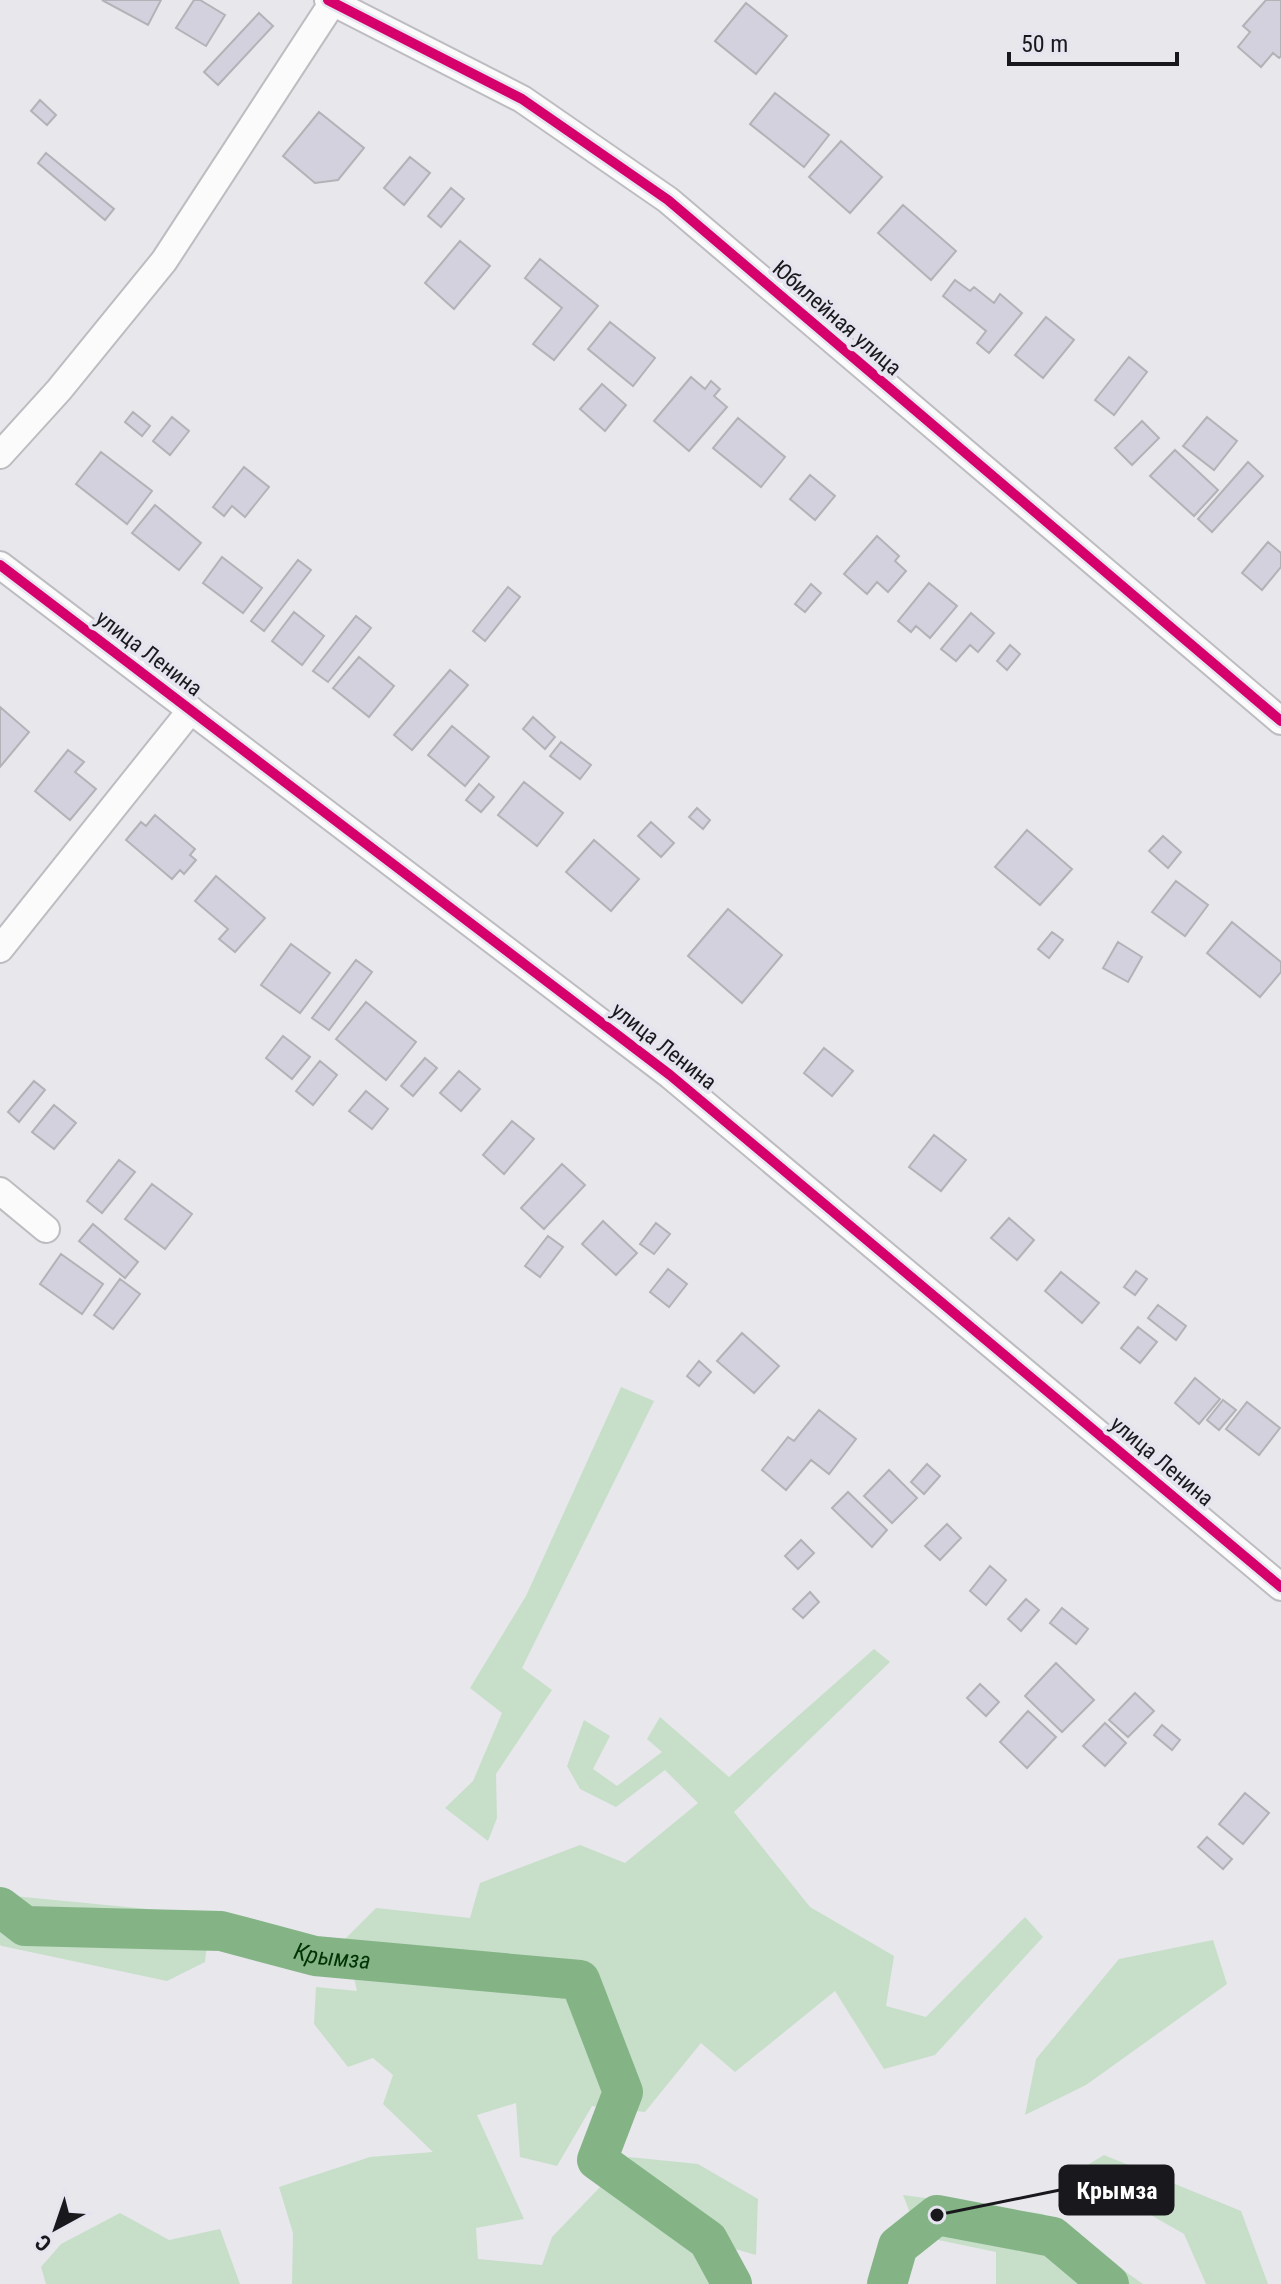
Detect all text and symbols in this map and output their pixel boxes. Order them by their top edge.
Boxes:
scale bar [1009,16,1177,66]
text: 50 m [1021,30,1068,58]
street label: Юбилейная улица [768,255,906,381]
street label: улица Ленина [91,605,207,701]
street label: улица Ленина [607,997,721,1095]
street label: улица Ленина [1106,1411,1218,1511]
water label: Крымза [291,1937,372,1975]
callout: Крымза [1060,2166,1173,2214]
text: Крымза [1076,2177,1158,2205]
north arrow [16,2188,96,2268]
text: С [31,2229,56,2257]

